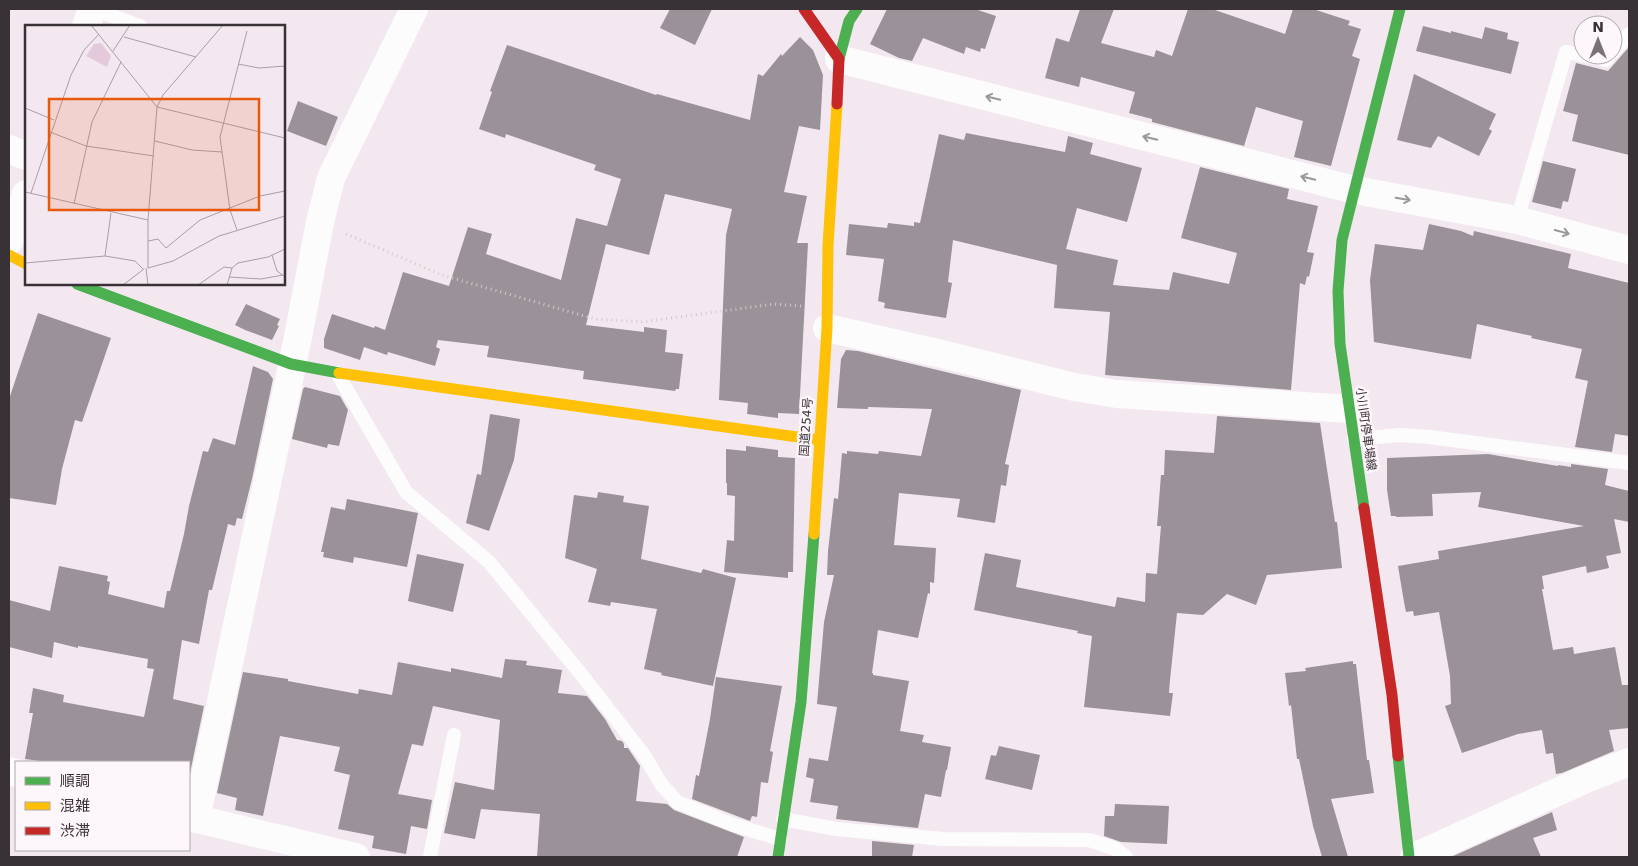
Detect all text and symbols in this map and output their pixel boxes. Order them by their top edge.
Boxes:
north arrow [1573,15,1623,65]
text: N [1592,19,1604,35]
inset map [25,25,285,285]
one-way arrow [985,93,1001,102]
one-way arrow [1143,133,1159,142]
one-way arrow [1300,173,1316,182]
one-way arrow [1395,194,1411,204]
one-way arrow [1554,228,1570,237]
street label: 小川町停車場線 [1353,386,1379,472]
street label: 国道254号 [797,397,815,457]
legend [15,761,190,851]
text: 順調 [60,772,90,790]
text: 混雑 [60,797,90,815]
text: 渋滞 [60,822,90,840]

